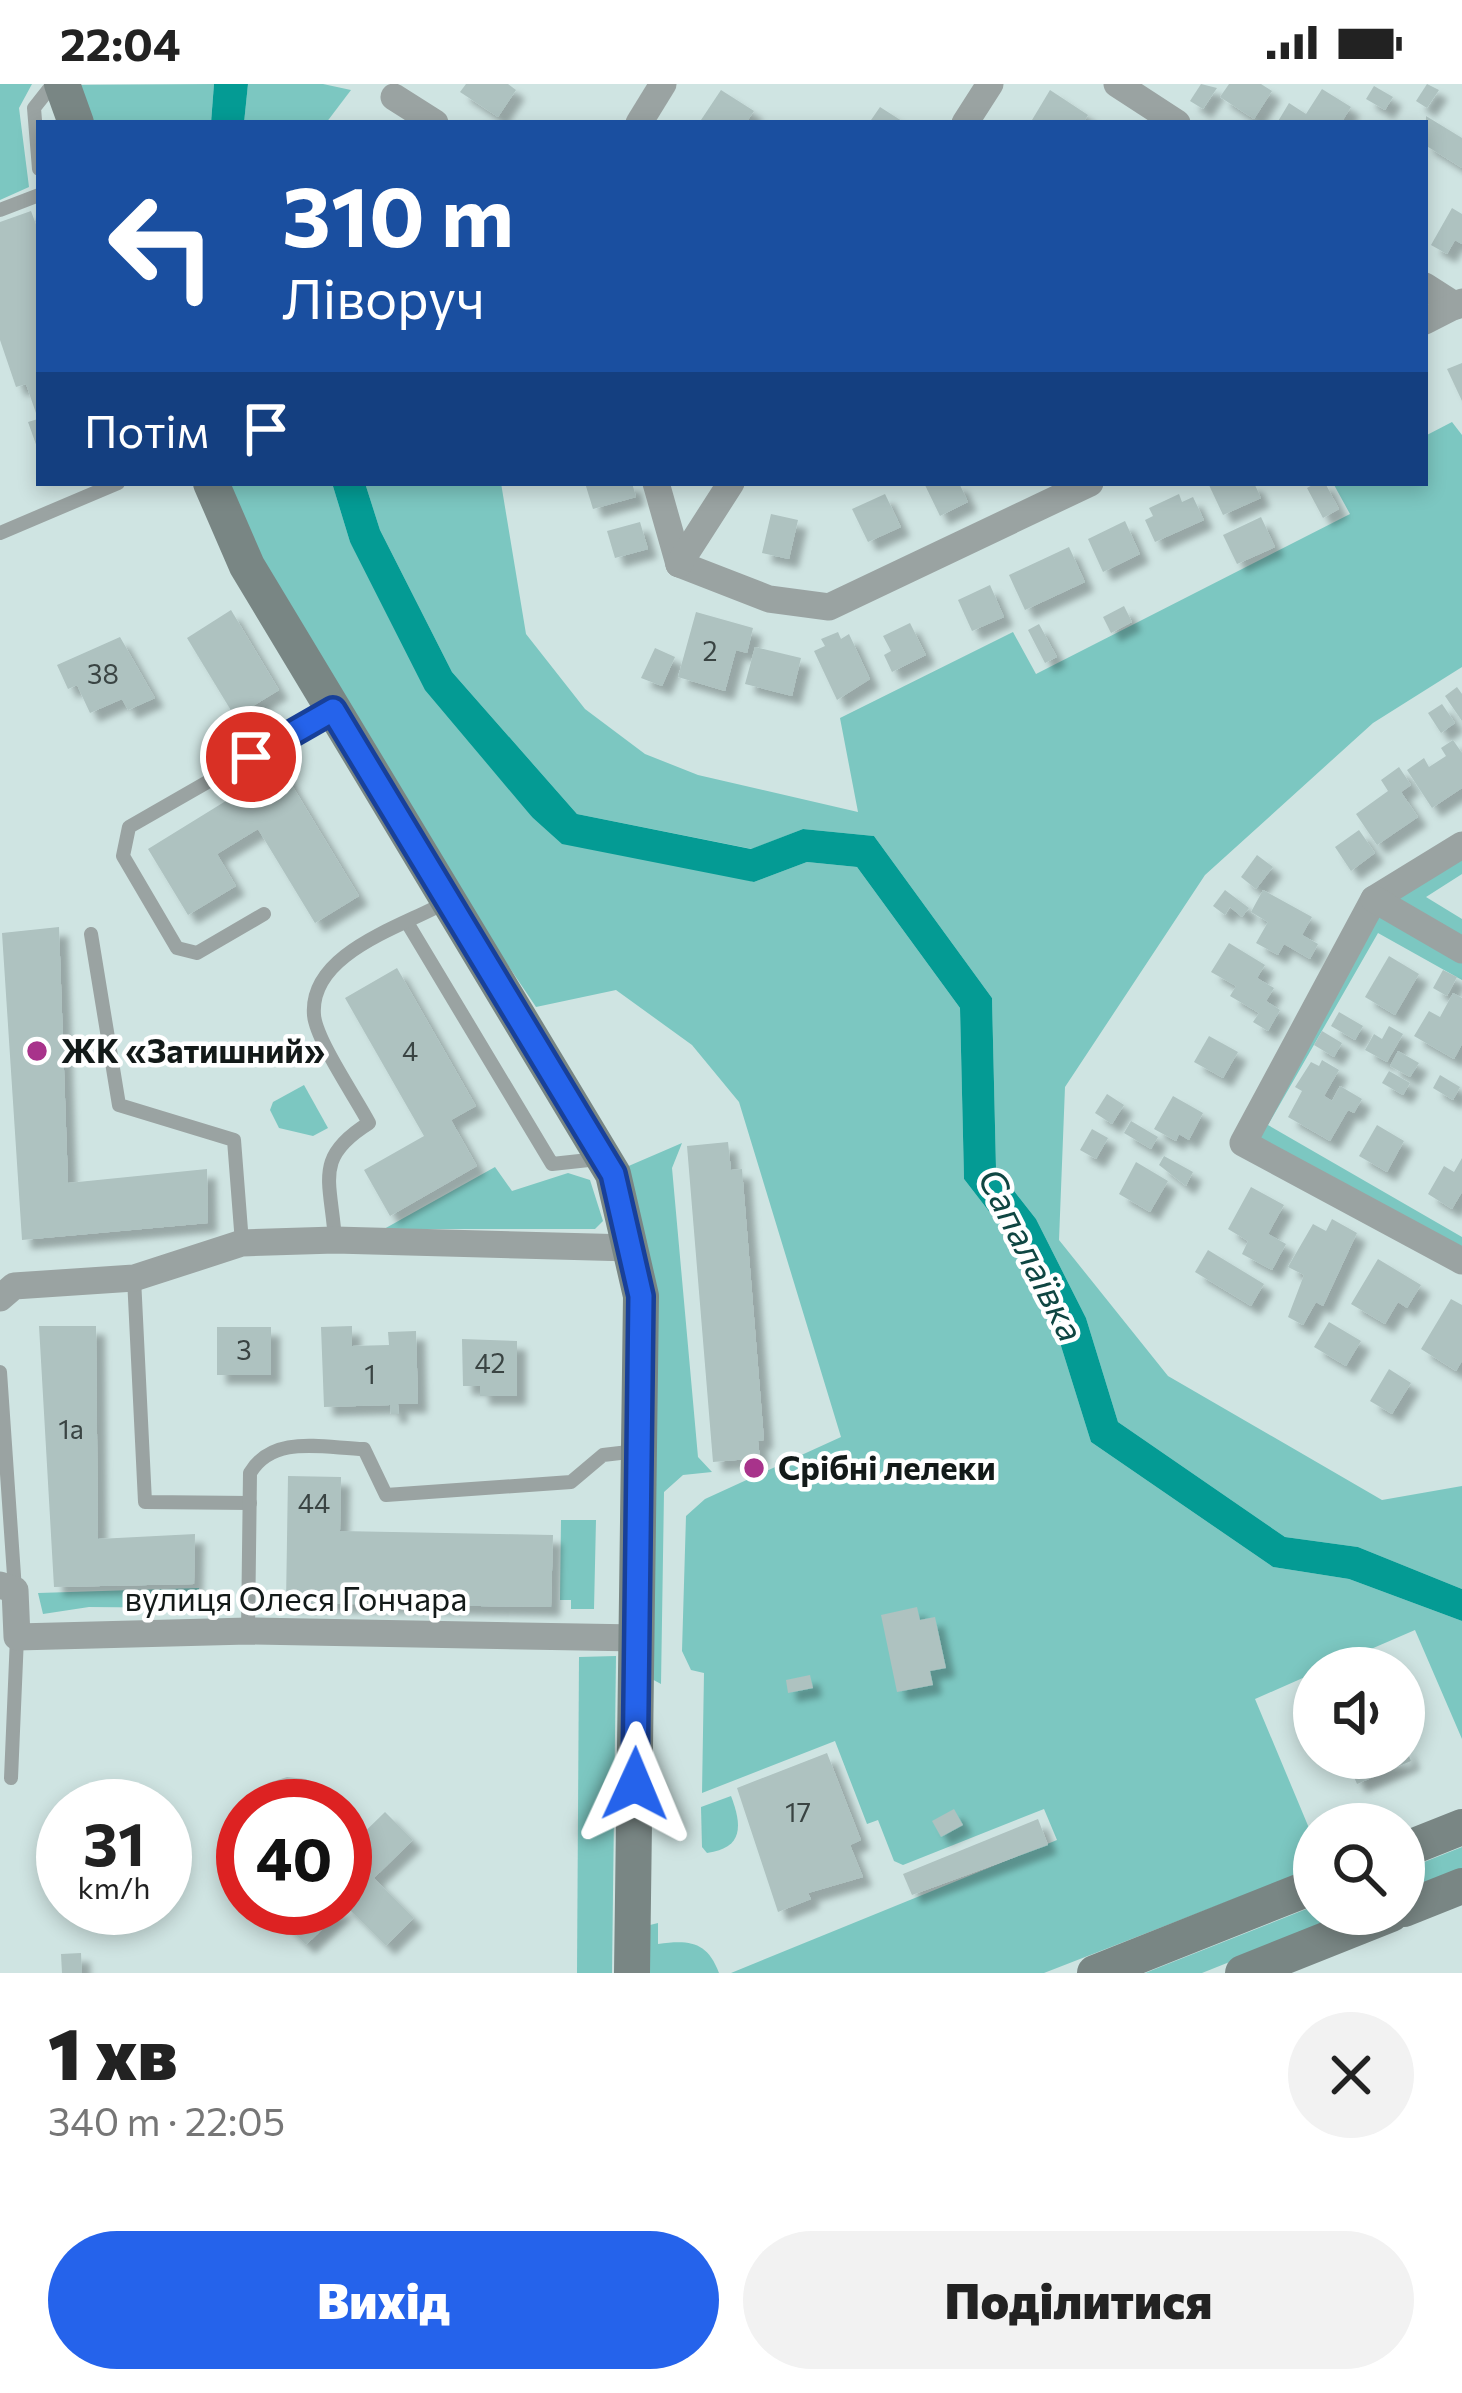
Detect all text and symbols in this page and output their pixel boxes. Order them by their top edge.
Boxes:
text: 22:04 [60,15,181,70]
text: 310 m [282,162,514,264]
icon: left [84,168,240,324]
text: Ліворуч [282,264,485,330]
icon: arrive [233,396,299,462]
text: Потім [84,402,209,457]
house number: 2 [703,634,717,667]
house number: 38 [87,657,119,690]
pin [200,706,302,808]
icon: arrive [218,724,284,790]
place label: ЖК «Затишний» [61,1029,325,1070]
house number: 4 [402,1034,418,1067]
marker: ЖК «Затишний» [24,1038,50,1064]
water label: Сапалаївка [970,1160,1095,1348]
house number: 3 [236,1333,252,1366]
house number: 42 [475,1346,505,1379]
house number: 1 [364,1357,376,1390]
house number: 1а [58,1412,84,1445]
place label: Срібні лелеки [778,1446,996,1487]
marker: Срібні лелеки [741,1455,767,1481]
house number: 44 [298,1486,330,1519]
street label: вулиця Олеся Гончара [125,1577,467,1618]
map controls [1293,1647,1425,1935]
button: sound [1293,1647,1425,1779]
position arrow [572,1721,698,1847]
speed limit sign: 40 [216,1779,372,1935]
house number: 17 [785,1795,811,1828]
button: search [1293,1803,1425,1935]
text: 31 [83,1805,145,1878]
text: km/h [78,1868,150,1905]
text: 1 хв [48,2007,178,2095]
button: close [1288,2012,1414,2138]
text: 340 m · 22:05 [48,2096,285,2144]
button: Вихід [48,2231,719,2369]
button: Поділитися [743,2231,1414,2369]

